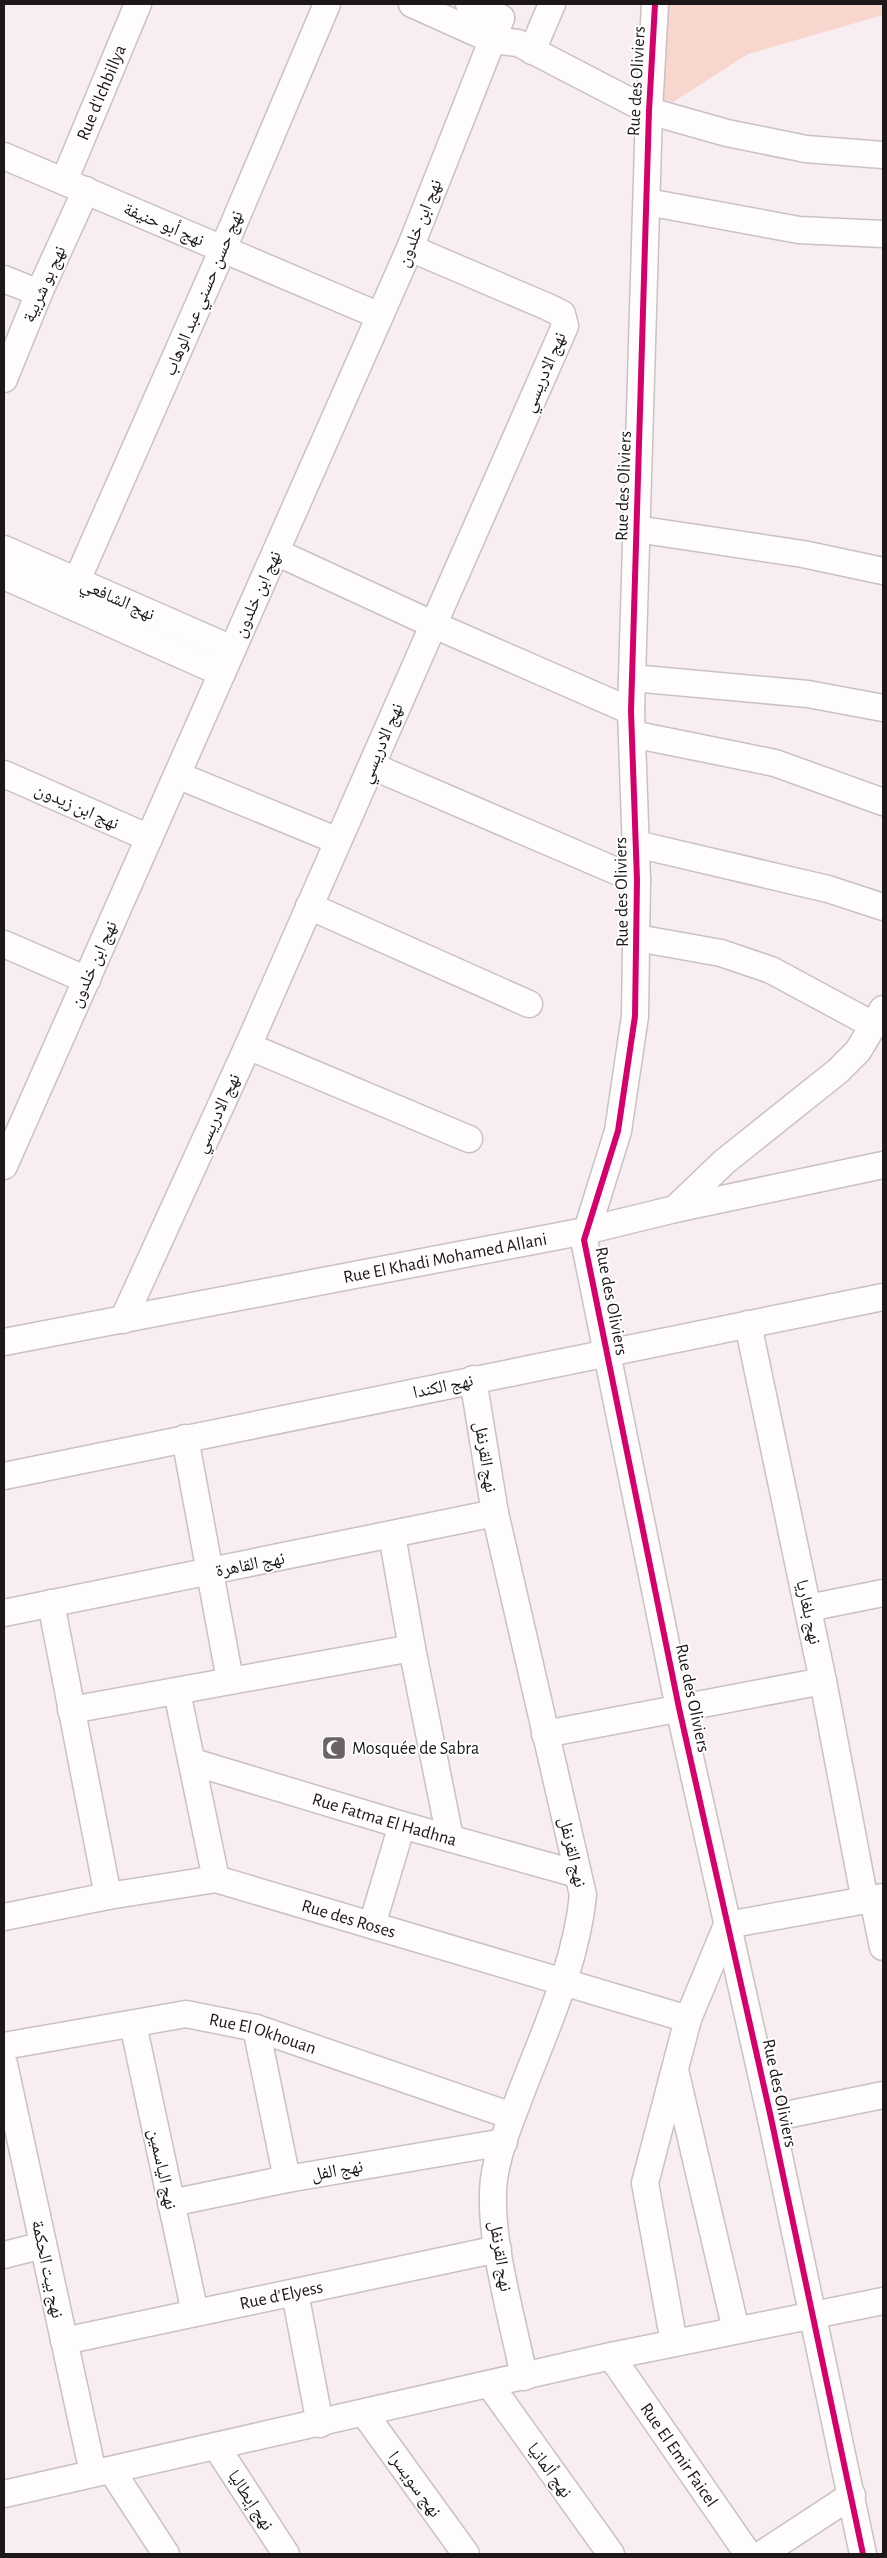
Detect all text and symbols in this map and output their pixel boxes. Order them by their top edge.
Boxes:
street label: Rue des Oliviers [625,26,649,137]
street label: Rue d'Ichbillya [74,43,130,143]
street label: نهج ابن خلدون [394,177,448,271]
street label: نهج أبو حنيفة [120,197,208,252]
street label: نهج حسن حسني عبد الوهاب [161,208,251,380]
street label: نهج بو شربية [20,243,72,326]
street label: نهج الادريسي [520,330,574,417]
street label: Rue des Oliviers [613,431,635,541]
street label: نهج ابن خلدون [231,548,287,641]
street label: نهج الشافعي [76,576,157,628]
street label: نهج الادريسي [357,701,411,788]
street label: نهج ابن زيدون [31,780,121,835]
street label: Rue des Oliviers [612,837,632,947]
street label: نهج ابن خلدون [67,918,123,1011]
street label: نهج الادريسي [192,1071,248,1158]
street label: Rue El Khadi Mohamed Allani [342,1230,548,1287]
street label: Rue des Oliviers [592,1245,630,1357]
street label: نهج الكندا [411,1372,475,1404]
street label: نهج القرنفل [469,1420,500,1494]
street label: نهج القاهرة [214,1549,287,1582]
street label: نهج بلغاريا [790,1578,824,1647]
street label: Rue des Oliviers [672,1642,712,1754]
mosque icon: Mosquée de Sabra [321,1735,347,1761]
place label: Mosquée de Sabra [352,1740,479,1758]
street label: Rue Fatma El Hadhna [310,1790,459,1850]
street label: نهج القرنفل [553,1815,589,1890]
street label: Rue des Roses [299,1897,398,1942]
street label: Rue El Okhouan [207,2011,318,2058]
street label: Rue des Oliviers [759,2037,799,2149]
street label: نهج الياسمين [143,2127,179,2212]
street label: نهج الفل [310,2158,365,2186]
street label: نهج بيت الحكمة [26,2219,66,2320]
street label: نهج القرنفل [484,2219,515,2293]
street label: Rue d'Elyess [238,2278,325,2314]
street label: Rue El Emir Faicel [636,2400,721,2511]
street label: نهج ألمانيا [522,2438,577,2503]
street label: نهج سويسرا [383,2448,444,2522]
street label: نهج إيطاليا [222,2467,276,2535]

